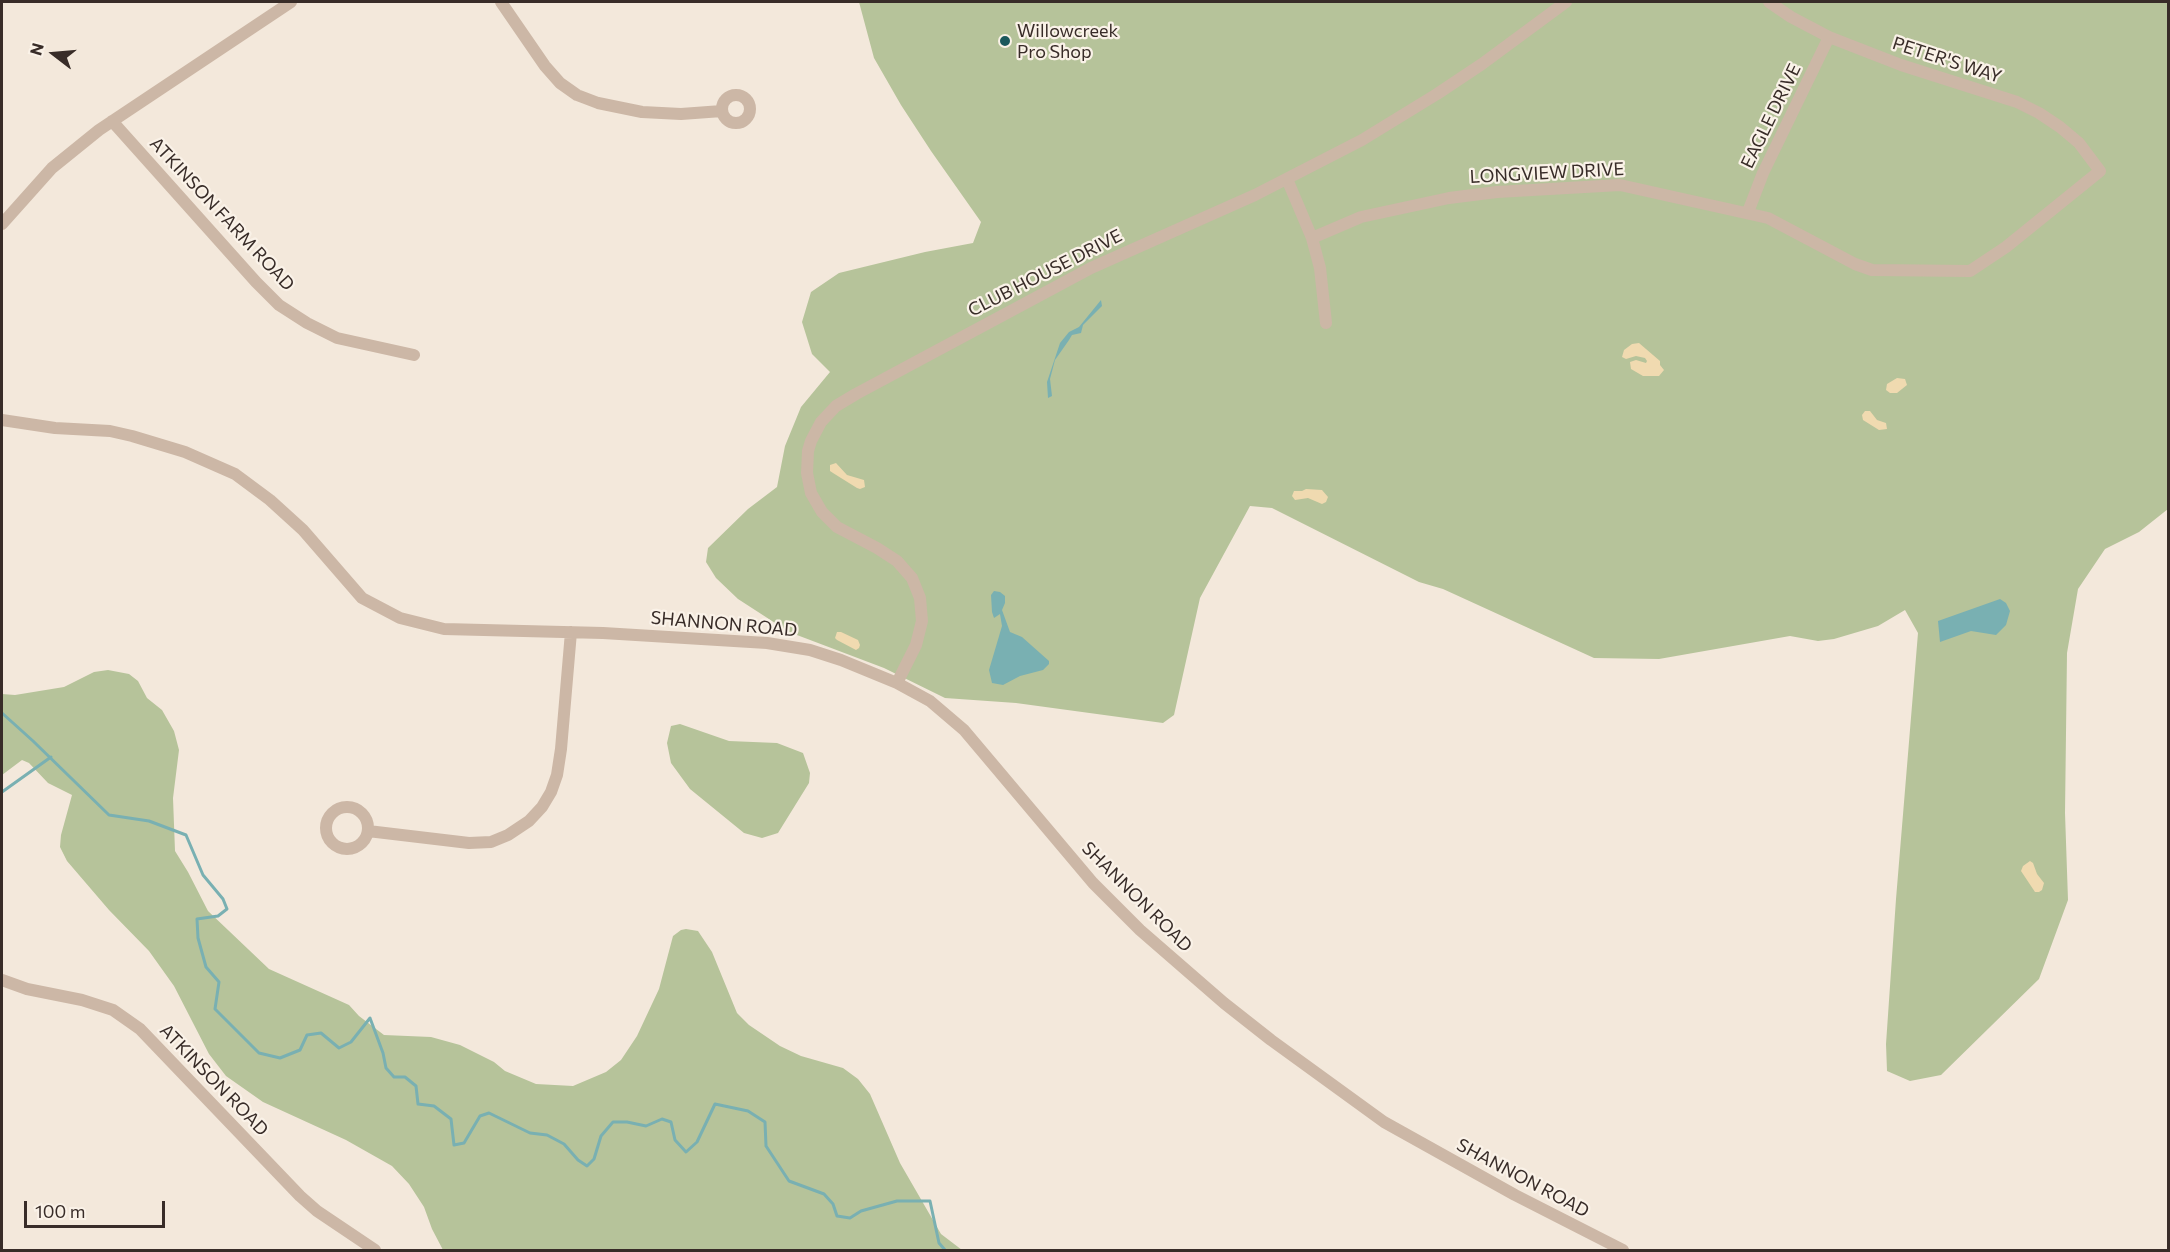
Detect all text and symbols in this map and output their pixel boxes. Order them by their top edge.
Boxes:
place label: Willowcreek Pro Shop [1017,20,1118,63]
north arrow [24,24,84,84]
street label: PETER'S WAY [1890,32,2004,88]
marker: Willowcreek Pro Shop [998,34,1012,48]
text: N [25,41,47,57]
street label: EAGLE DRIVE [1736,60,1806,172]
street label: ATKINSON FARM ROAD [145,133,299,295]
street label: LONGVIEW DRIVE [1469,158,1625,188]
street label: CLUB HOUSE DRIVE [964,225,1126,321]
street label: SHANNON ROAD [650,607,798,641]
street label: SHANNON ROAD [1077,837,1197,957]
street label: ATKINSON ROAD [155,1020,273,1140]
street label: SHANNON ROAD [1453,1134,1593,1222]
scale bar [27,1189,168,1227]
text: 100 m [35,1200,85,1222]

